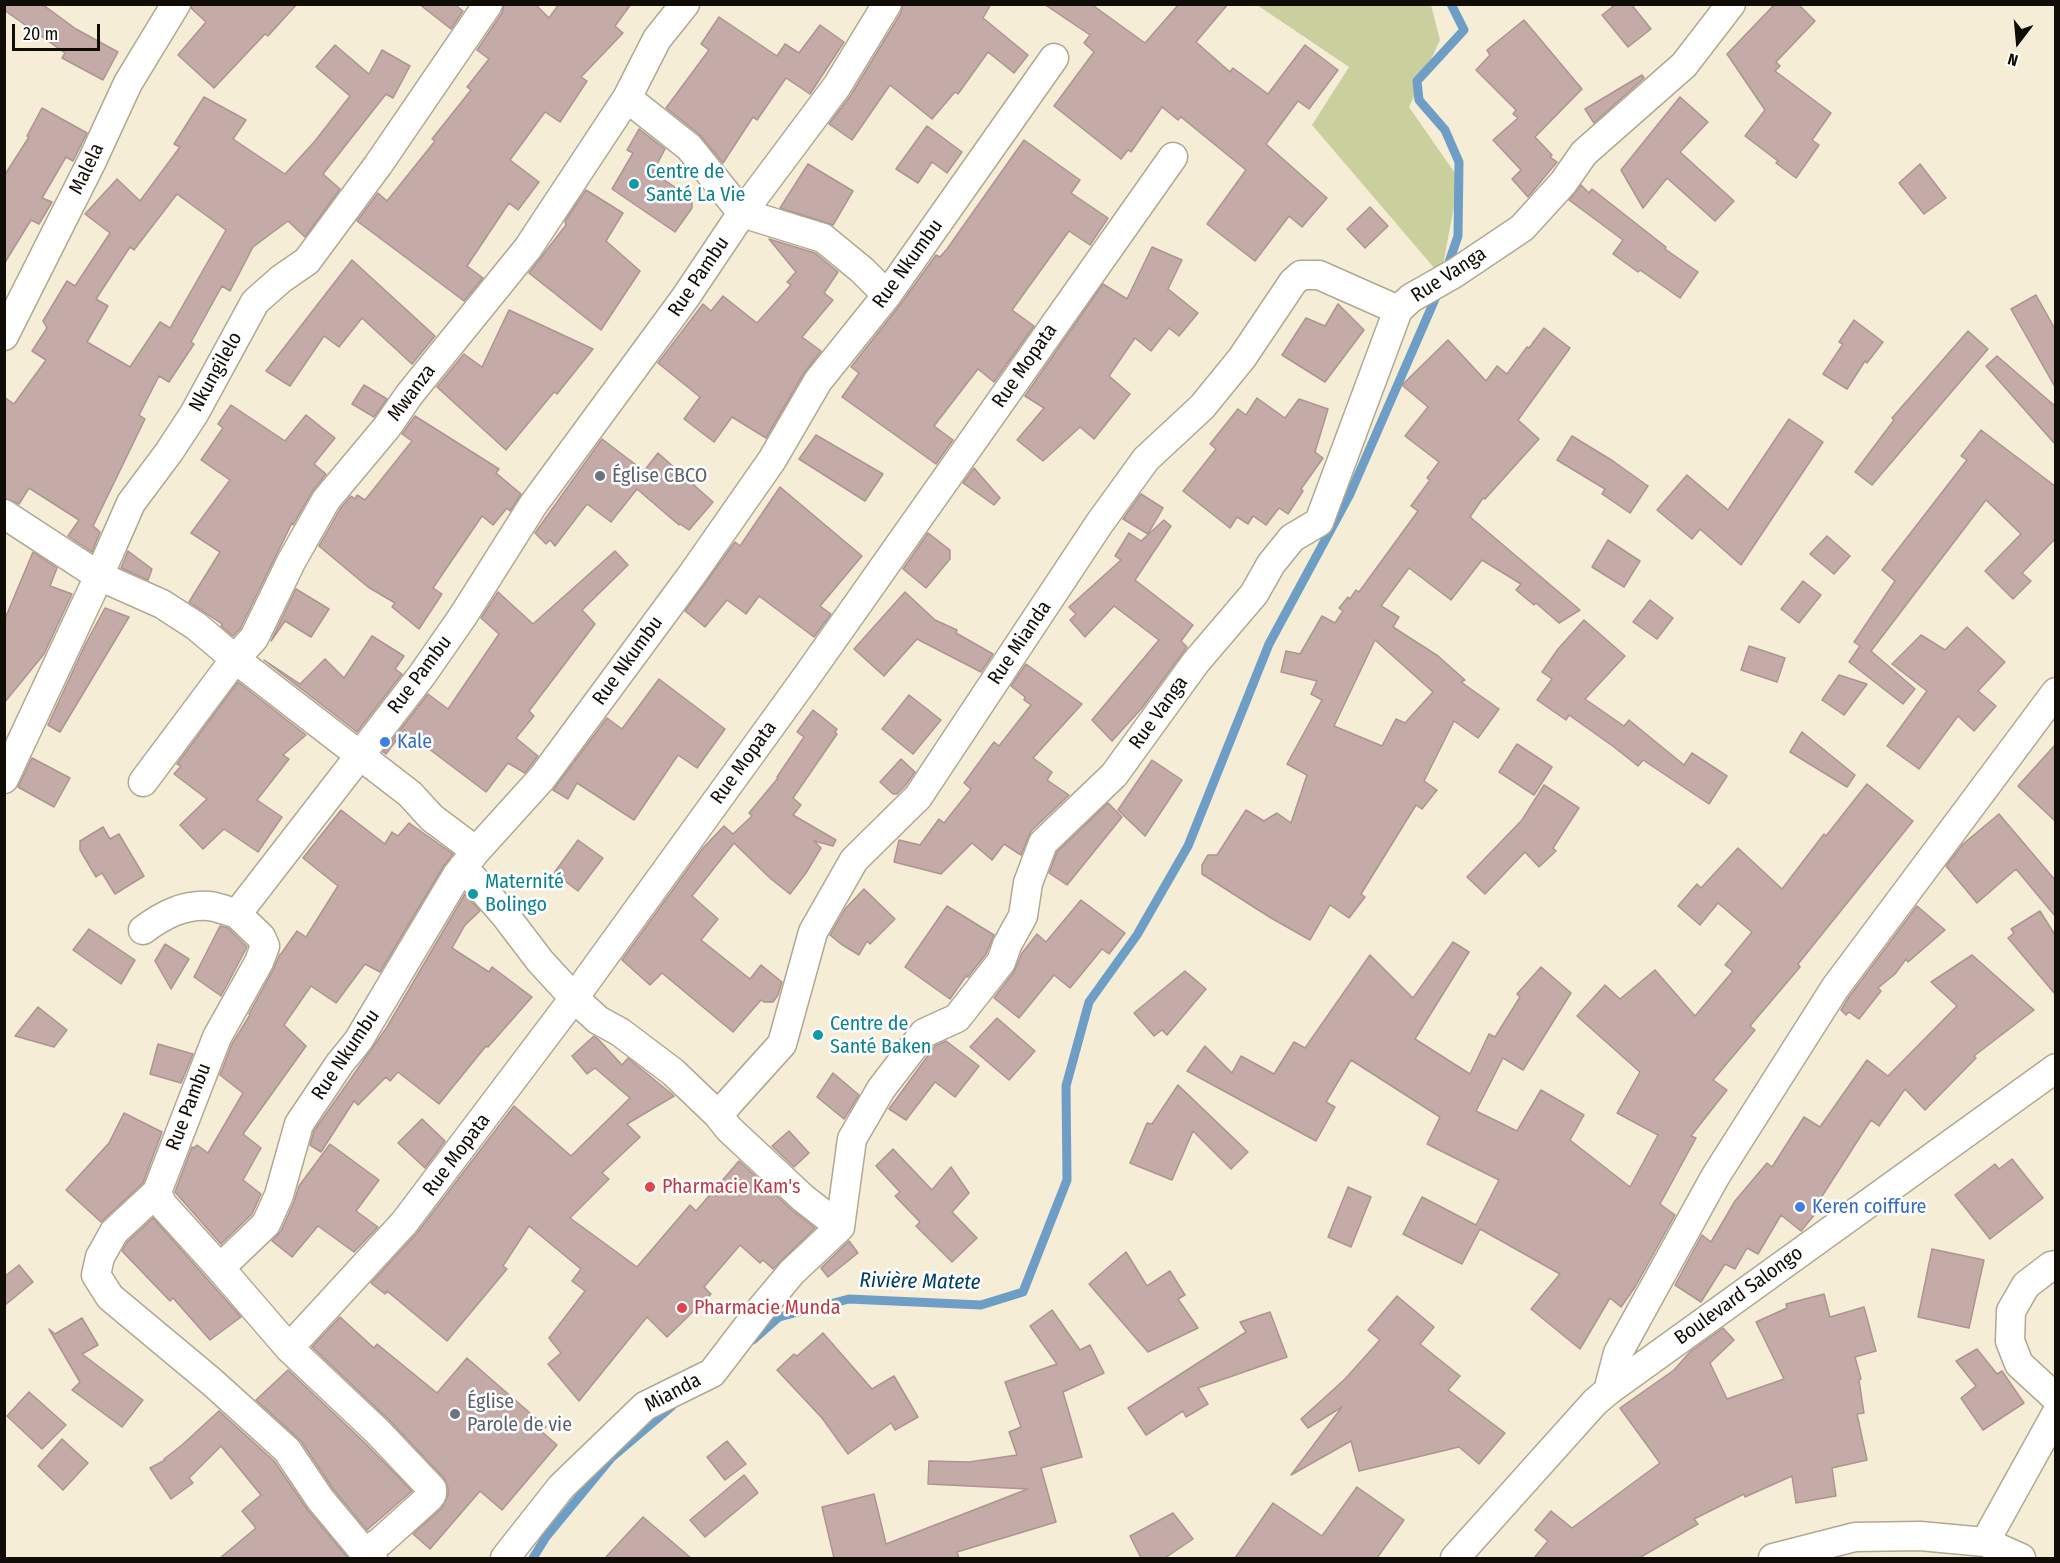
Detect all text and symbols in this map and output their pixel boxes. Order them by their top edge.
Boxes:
scale bar [15,12,104,50]
north arrow [1988,12,2048,72]
text: 20 m [23,23,58,45]
text: N [2006,49,2020,70]
street label: Malela [64,140,110,198]
place label: Centre de Santé La Vie [646,160,745,207]
marker: Centre de Santé La Vie [627,177,641,191]
street label: Rue Nkumbu [868,215,948,313]
street label: Rue Pambu [663,232,735,322]
street label: Rue Vanga [1407,242,1491,308]
street label: Rue Mopata [987,319,1063,413]
street label: Nkungilelo [184,328,248,416]
street label: Mwanza [383,360,441,426]
place label: Église CBCO [612,464,707,488]
marker: Église CBCO [593,469,607,483]
street label: Rue Mianda [983,596,1057,690]
street label: Rue Nkumbu [588,612,668,710]
street label: Rue Pambu [383,631,457,719]
street label: Rue Vanga [1124,672,1194,754]
street label: Rue Mopata [706,717,782,809]
place label: Kale [397,730,432,754]
marker: Kale [378,735,392,749]
place label: Maternité Bolingo [485,870,564,917]
marker: Maternité Bolingo [466,887,480,901]
street label: Rue Nkumbu [307,1005,385,1105]
place label: Centre de Santé Baken [830,1012,931,1059]
marker: Centre de Santé Baken [811,1028,825,1042]
street label: Rue Pambu [161,1060,217,1154]
street label: Rue Mopata [418,1109,496,1201]
place label: Pharmacie Kam's [662,1175,801,1199]
marker: Pharmacie Kam's [643,1180,657,1194]
place label: Keren coiffure [1812,1195,1926,1219]
marker: Keren coiffure [1793,1200,1807,1214]
street label: Boulevard Salongo [1670,1241,1808,1351]
water label: Rivière Matete [859,1268,981,1296]
place label: Pharmacie Munda [694,1296,840,1320]
marker: Pharmacie Munda [675,1301,689,1315]
street label: Mianda [641,1368,705,1418]
place label: Église Parole de vie [467,1390,572,1437]
marker: Église Parole de vie [448,1407,462,1421]

